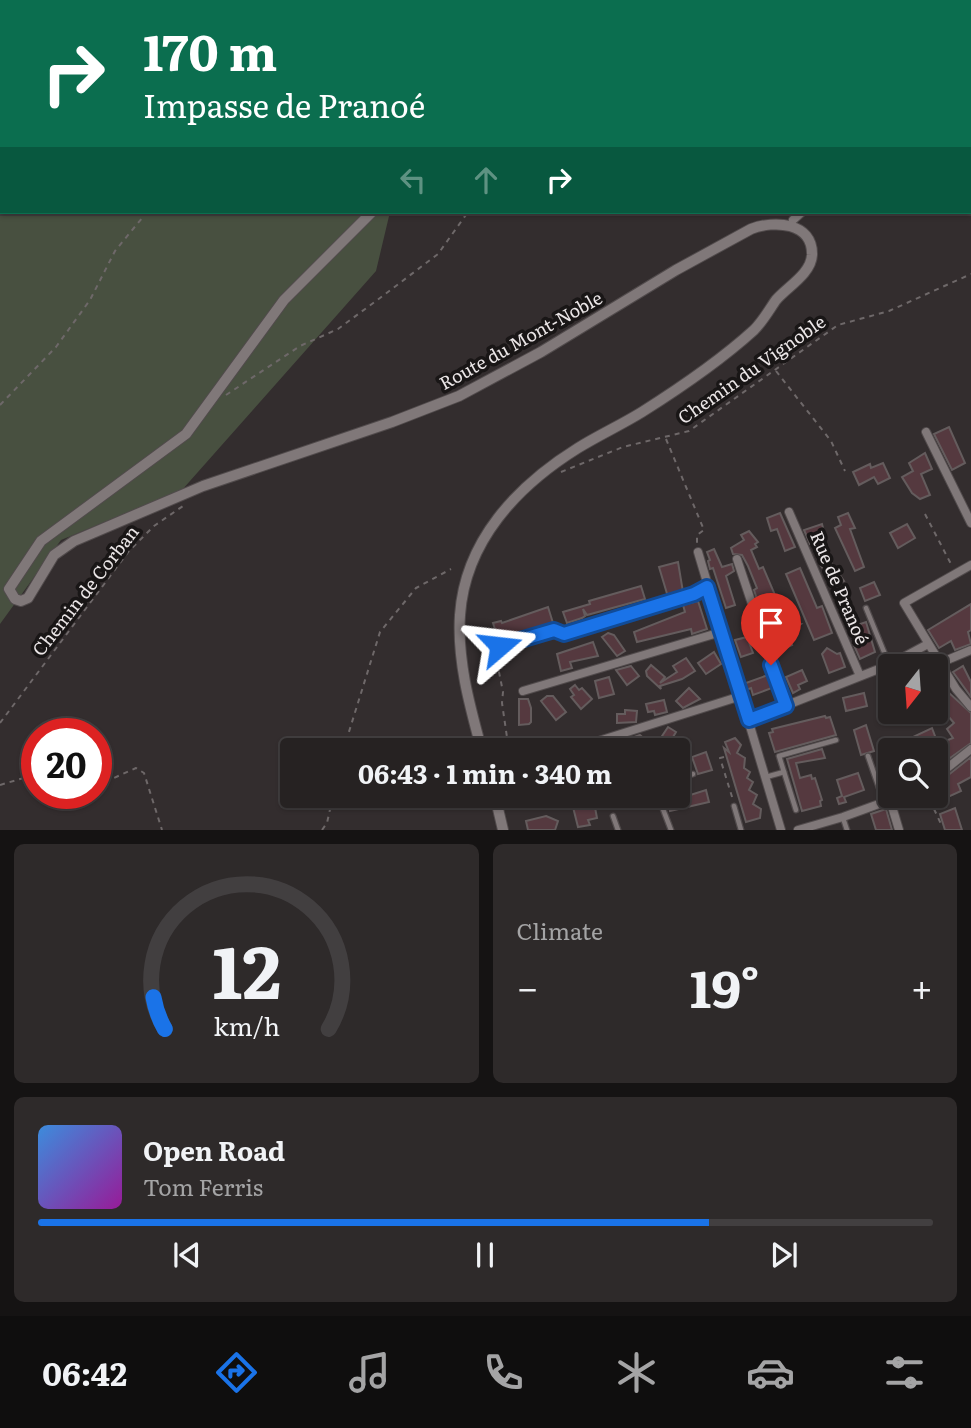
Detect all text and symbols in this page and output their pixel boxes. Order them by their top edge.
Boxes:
text: 170 m [143,13,277,86]
icon: right [28,28,119,119]
text: Impasse de Pranoé [143,80,425,128]
icon: left [394,161,432,199]
icon: ahead [467,161,505,199]
icon: right [540,161,578,199]
street label: Route du Mont-Noble [434,284,607,396]
street label: Chemin du Vignoble [672,308,830,430]
street label: Chemin de Corban [25,519,145,661]
street label: Rue de Pranoé [804,526,876,648]
pin [741,593,801,665]
icon: arrive [752,604,790,642]
position arrow [463,609,537,683]
north arrow [878,654,948,724]
map controls [878,654,948,808]
speed limit sign: 20 [21,718,112,809]
button: search [878,738,948,808]
text: 06:43 · 1 min · 340 m [358,753,612,792]
text: Climate [517,913,603,947]
text: 12 [212,914,281,1022]
text: 19° [690,947,760,1024]
text: − [517,957,539,1014]
text: + [911,957,933,1014]
text: km/h [213,1007,280,1044]
text: Open Road [143,1130,285,1169]
text: Tom Ferris [143,1169,263,1203]
icon: previous [168,1236,206,1274]
icon: pause [466,1236,504,1274]
icon: next [765,1236,803,1274]
text: 06:42 [42,1348,127,1396]
icon: directions [212,1348,261,1397]
icon: music [345,1348,394,1397]
icon: phone [479,1348,528,1397]
icon: climate [612,1348,661,1397]
icon: car [746,1348,795,1397]
icon: filters [880,1348,929,1397]

